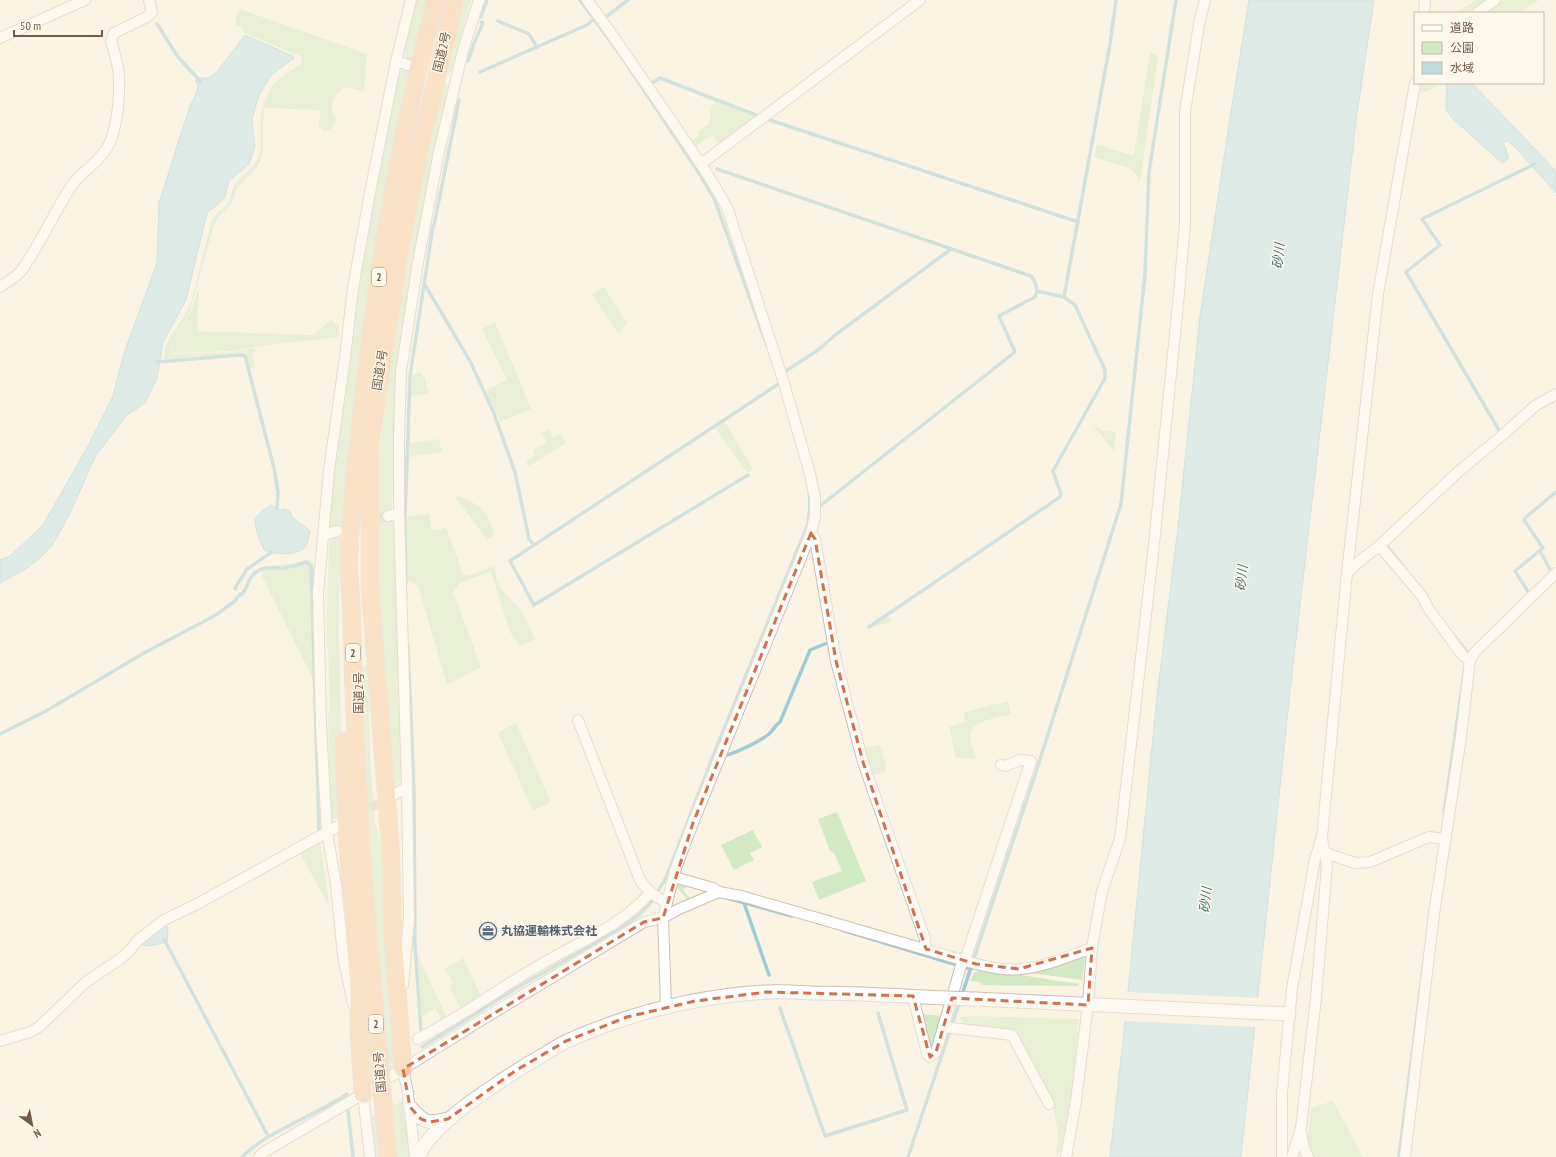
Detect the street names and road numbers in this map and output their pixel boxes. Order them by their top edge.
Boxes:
street label: 国道2号 [430,30,453,74]
road number: 2 [372,268,386,286]
street label: 国道2号 [369,348,390,392]
road number: 2 [346,644,360,662]
street label: 国道2号 [351,672,366,714]
road number: 2 [369,1015,383,1033]
street label: 国道2号 [370,1051,389,1093]

